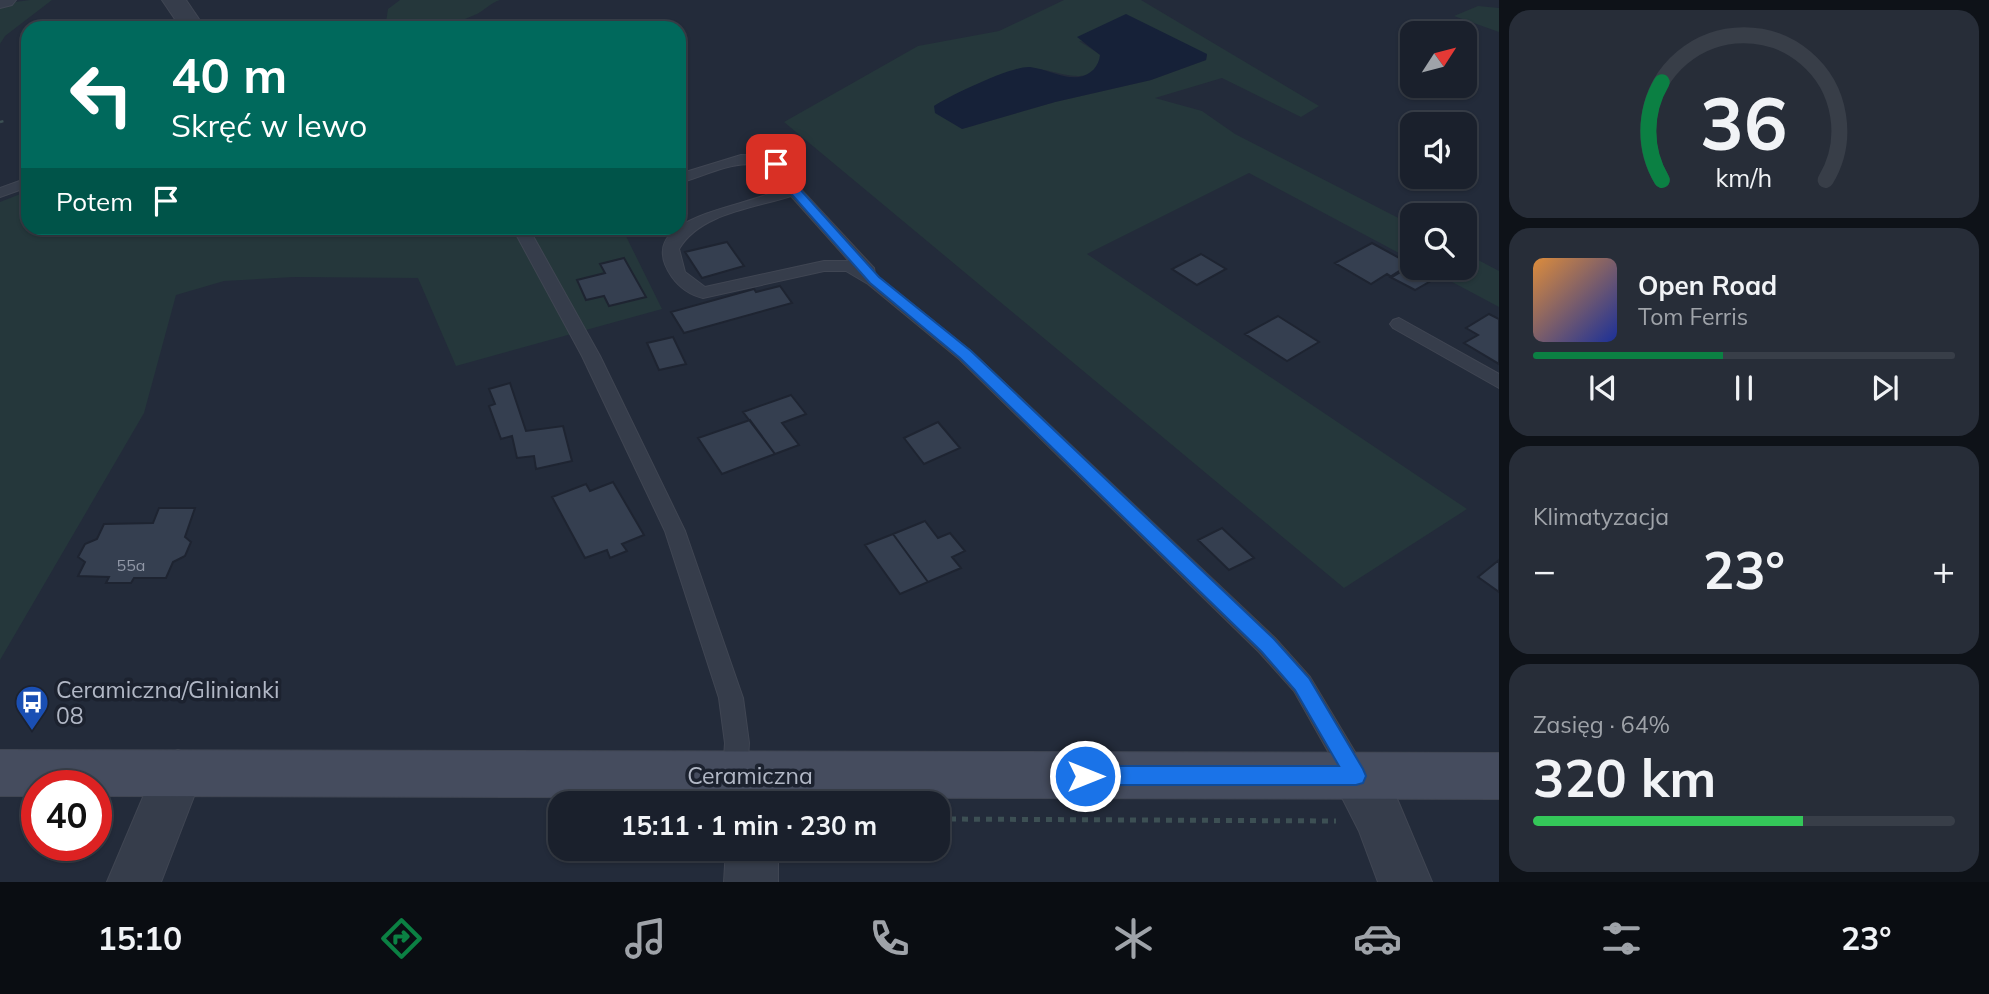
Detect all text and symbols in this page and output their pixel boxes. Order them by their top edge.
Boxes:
north arrow [1400,21,1477,98]
map controls [1400,21,1477,280]
text: 40 m [171,44,287,105]
icon: left [56,49,147,140]
text: 36 [1700,77,1788,168]
text: Skręć w lewo [171,105,367,145]
button: sound [1400,112,1477,189]
pin [746,134,806,194]
icon: arrive [757,145,795,183]
text: km/h [1716,162,1772,193]
icon: arrive [147,182,185,220]
text: Potem [56,185,133,218]
button: search [1400,203,1477,280]
text: Open Road [1638,269,1777,302]
text: Tom Ferris [1638,302,1748,331]
icon: previous [1584,369,1622,407]
icon: pause [1725,369,1763,407]
icon: next [1866,369,1904,407]
text: Klimatyzacja [1533,502,1669,531]
text: 23° [1703,537,1785,602]
text: − [1533,546,1556,594]
text: + [1932,546,1955,594]
house number: 55a [117,555,145,575]
place label: Ceramiczna/Glinianki 08 [56,675,279,730]
bus stop icon: Ceramiczna/Glinianki 08 [13,683,51,732]
text: Zasięg · 64% [1533,710,1670,739]
position arrow [1048,739,1122,813]
text: 320 km [1533,745,1716,810]
street label: Ceramiczna [687,761,813,790]
speed limit sign: 40 [21,770,112,861]
text: 15:11 · 1 min · 230 m [621,809,877,842]
icon: directions [377,914,426,963]
icon: music [621,914,670,963]
icon: phone [865,914,914,963]
icon: climate [1109,914,1158,963]
icon: car [1353,914,1402,963]
icon: filters [1597,914,1646,963]
text: 15:10 [97,918,182,958]
text: 23° [1841,918,1891,958]

